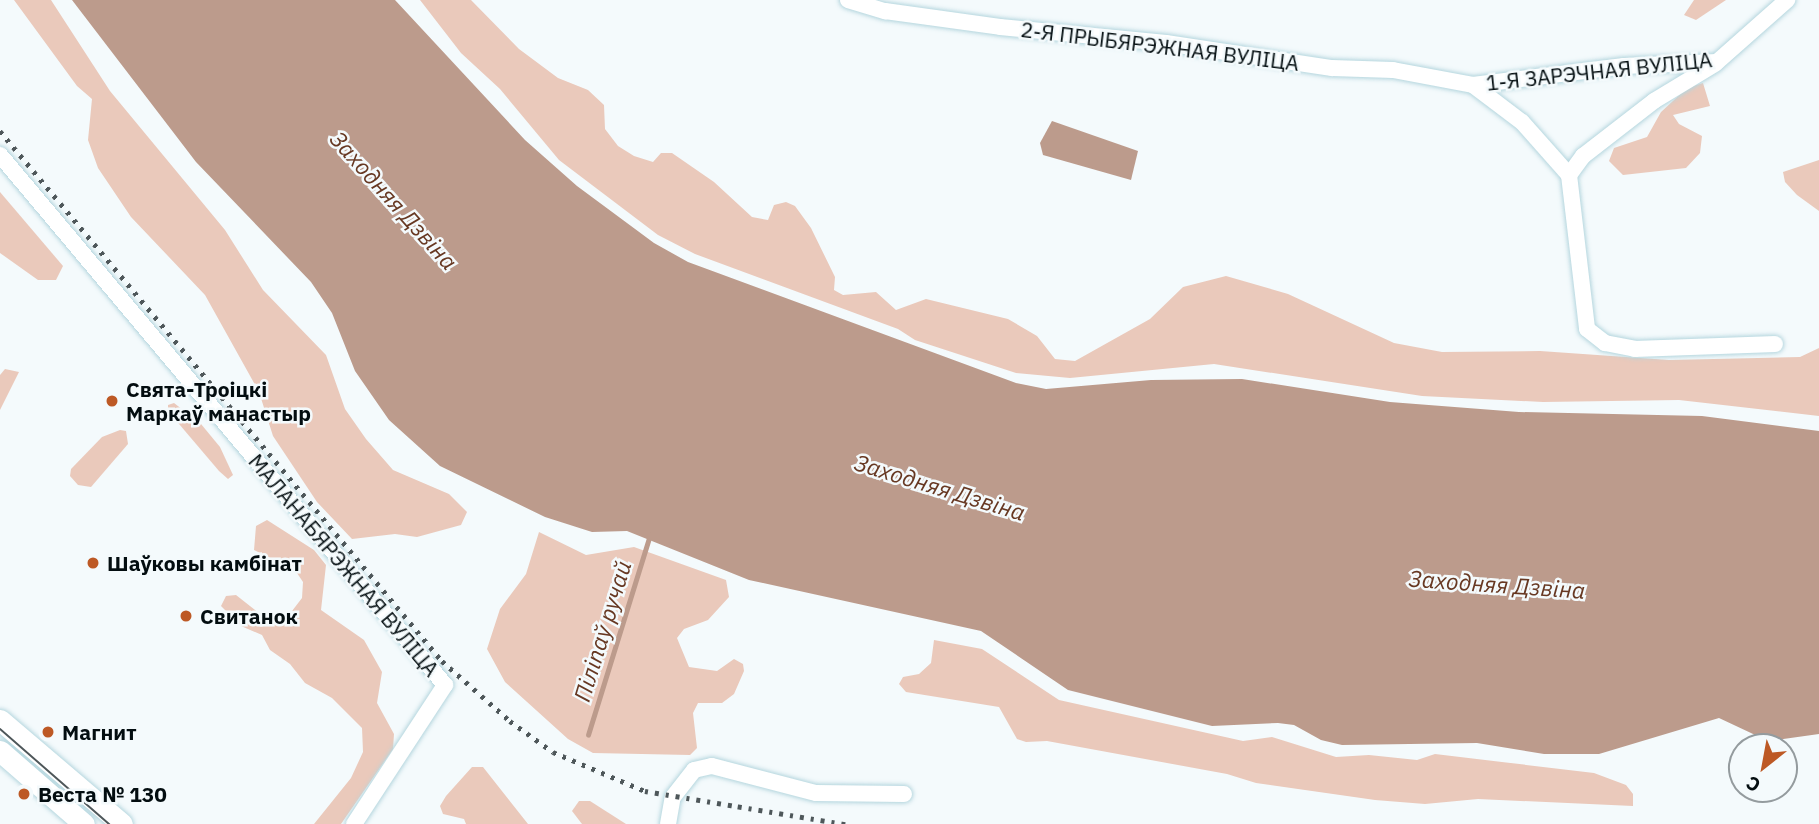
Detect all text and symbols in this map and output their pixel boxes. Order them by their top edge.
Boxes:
street label: 2-Я ПРЫБЯРЭЖНАЯ ВУЛІЦА [1019,16,1301,76]
street label: 1-Я ЗАРЭЧНАЯ ВУЛІЦА [1485,47,1713,95]
water label: Заходняя Дзвіна [325,125,463,275]
place label: Свята-Троіцкі Маркаў манастыр [126,376,311,426]
marker: Свята-Троіцкі Маркаў манастыр [104,393,120,409]
water label: Заходняя Дзвіна [851,448,1029,526]
street label: МАЛАНАБЯРЭЖНАЯ ВУЛІЦА [244,449,444,681]
place label: Шаўковы камбінат [107,550,302,576]
marker: Шаўковы камбінат [85,555,101,571]
water label: Піліпаў ручай [568,557,636,705]
water label: Заходняя Дзвіна [1408,564,1586,604]
place label: Свитанок [200,603,298,629]
marker: Свитанок [178,608,194,624]
place label: Магнит [62,719,137,745]
marker: Магнит [40,724,56,740]
north arrow [1728,733,1798,803]
text: С [1742,771,1765,798]
place label: Веста № 130 [38,781,167,807]
marker: Веста № 130 [16,786,32,802]

